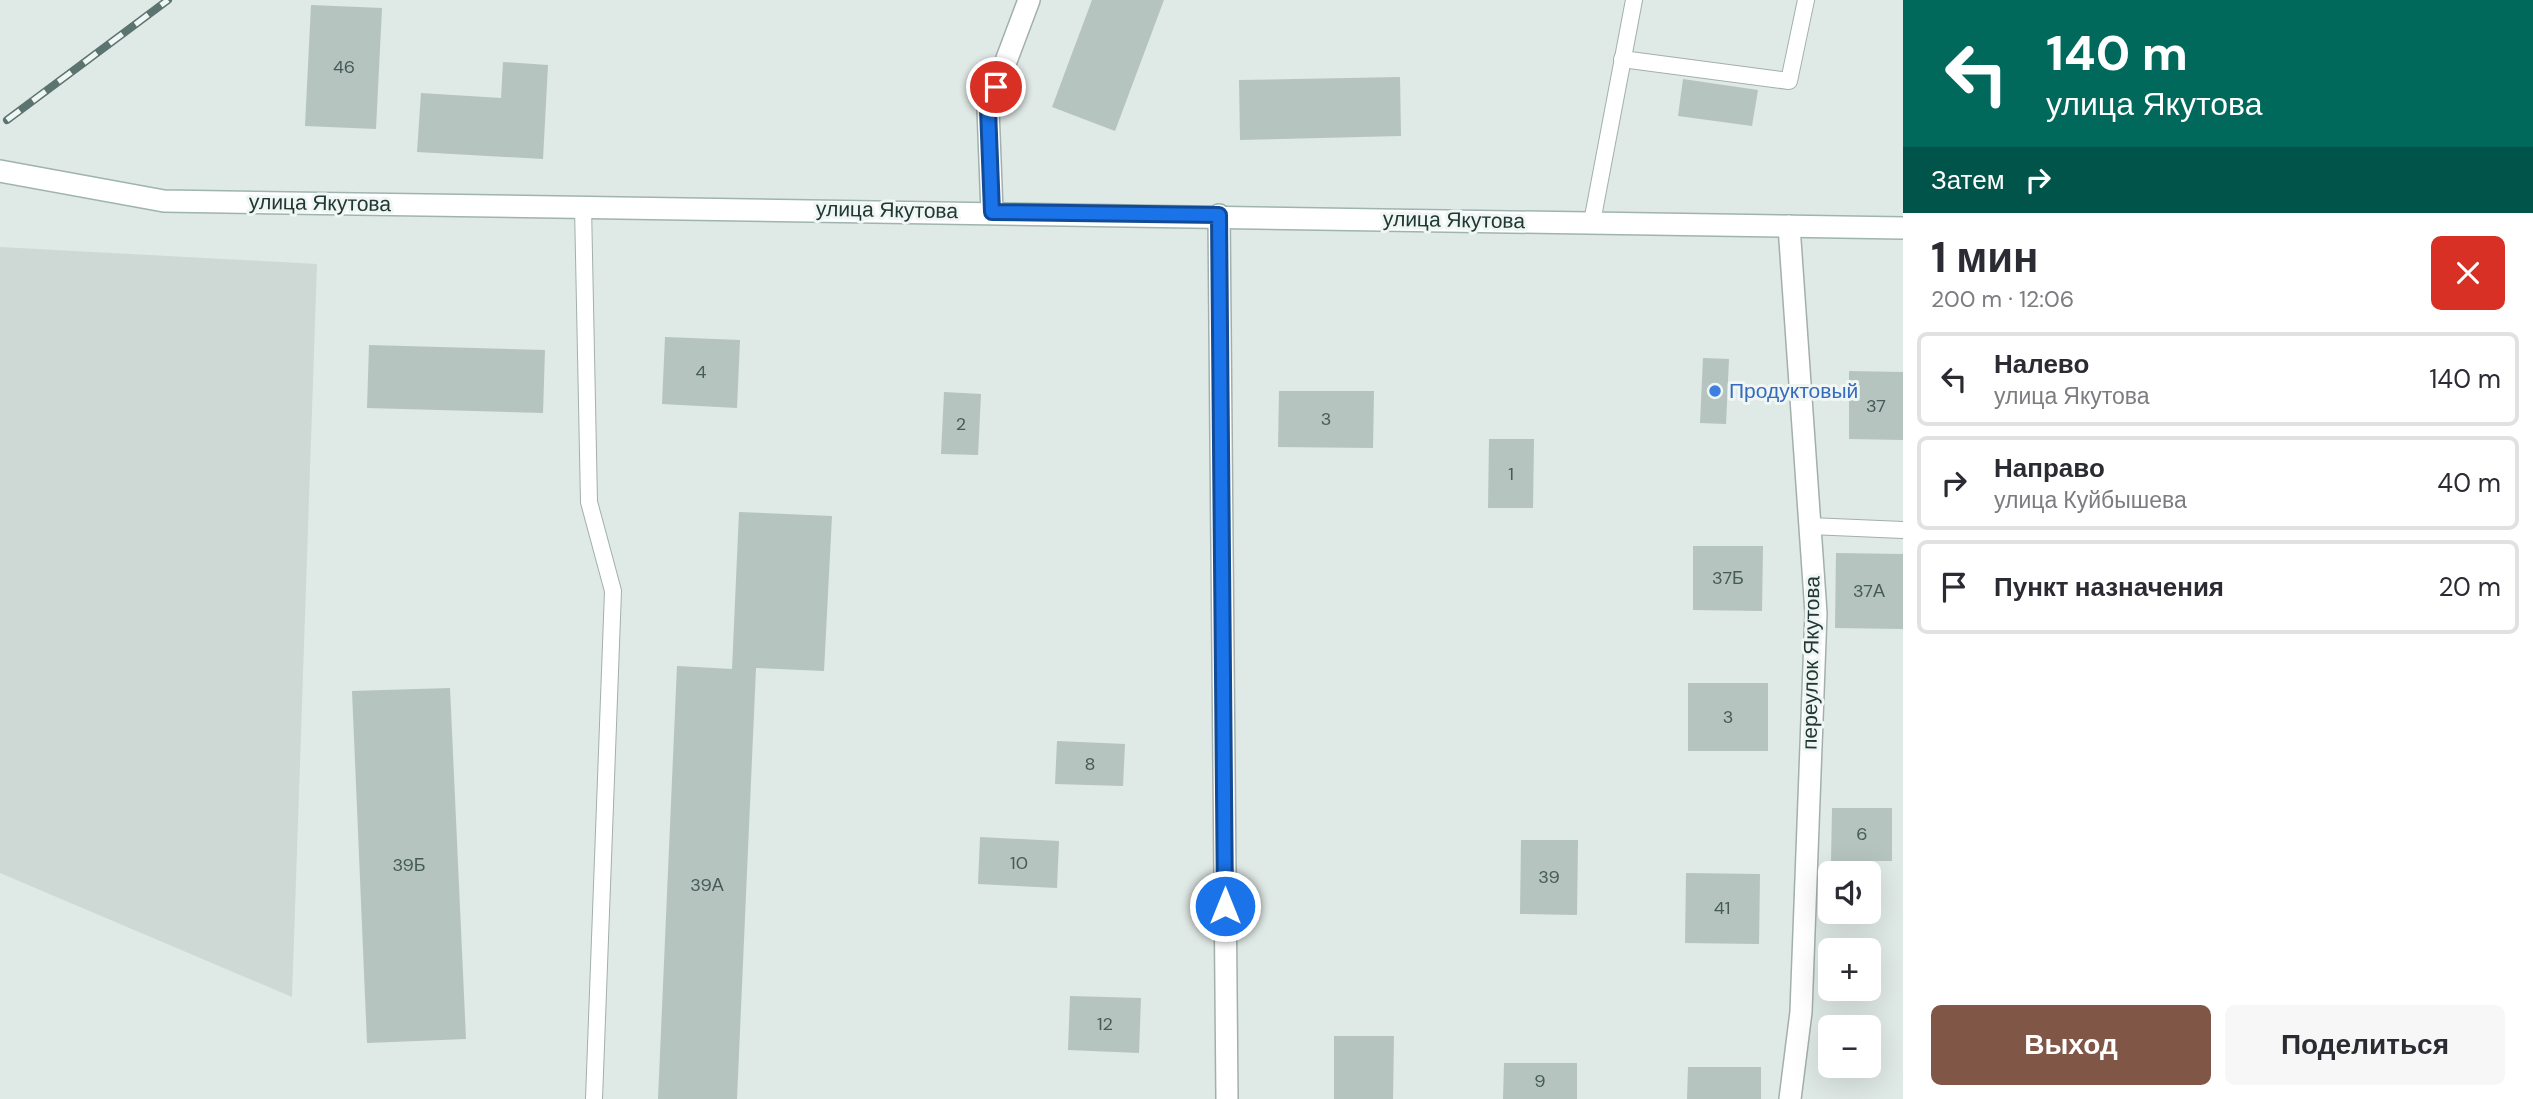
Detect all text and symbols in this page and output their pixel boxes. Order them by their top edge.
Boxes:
text: 140 m [2046,21,2188,85]
icon: left [1931,28,2022,119]
house number: 46 [333,55,355,79]
pin [966,57,1026,117]
icon: arrive [977,68,1015,106]
text: улица Якутова [2046,83,2262,125]
icon: right [2019,161,2057,199]
text: Затем [1931,163,2005,197]
street label: улица Якутова [249,188,392,218]
street label: улица Якутова [816,195,959,225]
street label: улица Якутова [1383,205,1526,235]
text: 1 мин [1931,230,2038,285]
button: close [2431,236,2505,310]
text: 200 m · 12:06 [1931,284,2074,314]
text: Налево [1994,347,2089,381]
house number: 4 [696,360,707,384]
icon: left [1935,360,1973,398]
text: 140 m [2429,362,2501,396]
place label: Продуктовый [1729,377,1858,405]
text: улица Якутова [1994,381,2150,411]
marker: Продуктовый [1707,383,1723,399]
house number: 37 [1866,394,1886,418]
house number: 3 [1321,407,1331,431]
house number: 2 [956,412,966,436]
text: Направо [1994,451,2105,485]
house number: 1 [1508,462,1514,486]
icon: right [1935,464,1973,502]
text: 40 m [2437,466,2501,500]
text: улица Куйбышева [1994,485,2187,515]
house number: 37Б [1712,566,1744,590]
icon: arrive [1935,568,1973,606]
text: Пункт назначения [1994,570,2224,604]
text: 20 m [2438,570,2501,604]
street label: переулок Якутова [1795,575,1827,750]
house number: 37А [1853,579,1885,603]
house number: 3 [1723,705,1733,729]
house number: 8 [1085,752,1095,776]
house number: 6 [1856,822,1868,846]
house number: 10 [1010,851,1028,875]
house number: 39Б [392,853,426,877]
map controls [1818,861,1881,1078]
button: sound [1818,861,1881,924]
house number: 39 [1538,865,1560,889]
position arrow [1188,869,1262,943]
house number: 39А [690,873,724,897]
house number: 41 [1714,896,1730,920]
button: + [1818,938,1881,1001]
button: Выход [1931,1005,2211,1085]
button: Поделиться [2225,1005,2505,1085]
house number: 12 [1097,1012,1113,1036]
button: − [1818,1015,1881,1078]
house number: 9 [1534,1069,1546,1093]

